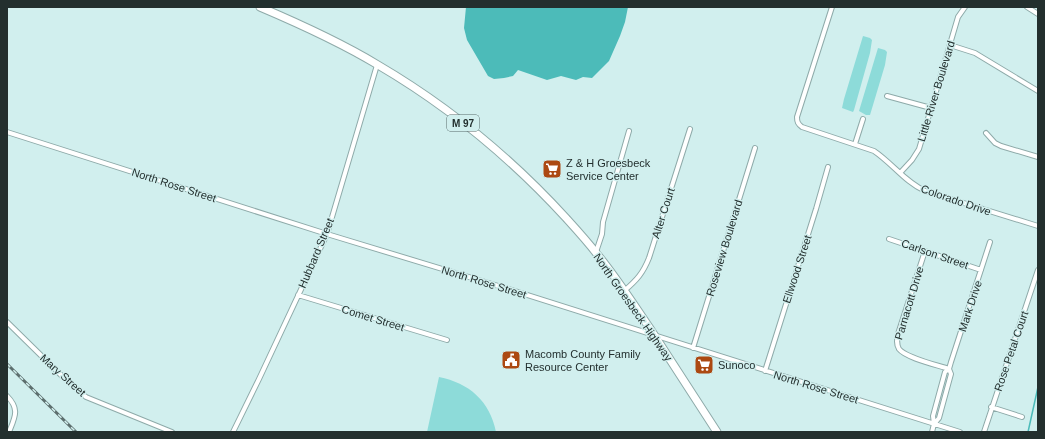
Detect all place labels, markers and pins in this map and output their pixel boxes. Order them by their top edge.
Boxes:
place label: Z & H Groesbeck Service Center [566,157,651,182]
supermarket icon: Z & H Groesbeck Service Center [541,158,563,180]
place label: Macomb County Family Resource Center [525,348,641,373]
public building icon: Macomb County Family Resource Center [500,349,522,371]
supermarket icon: Sunoco [693,354,715,376]
place label: Sunoco [718,359,755,371]

